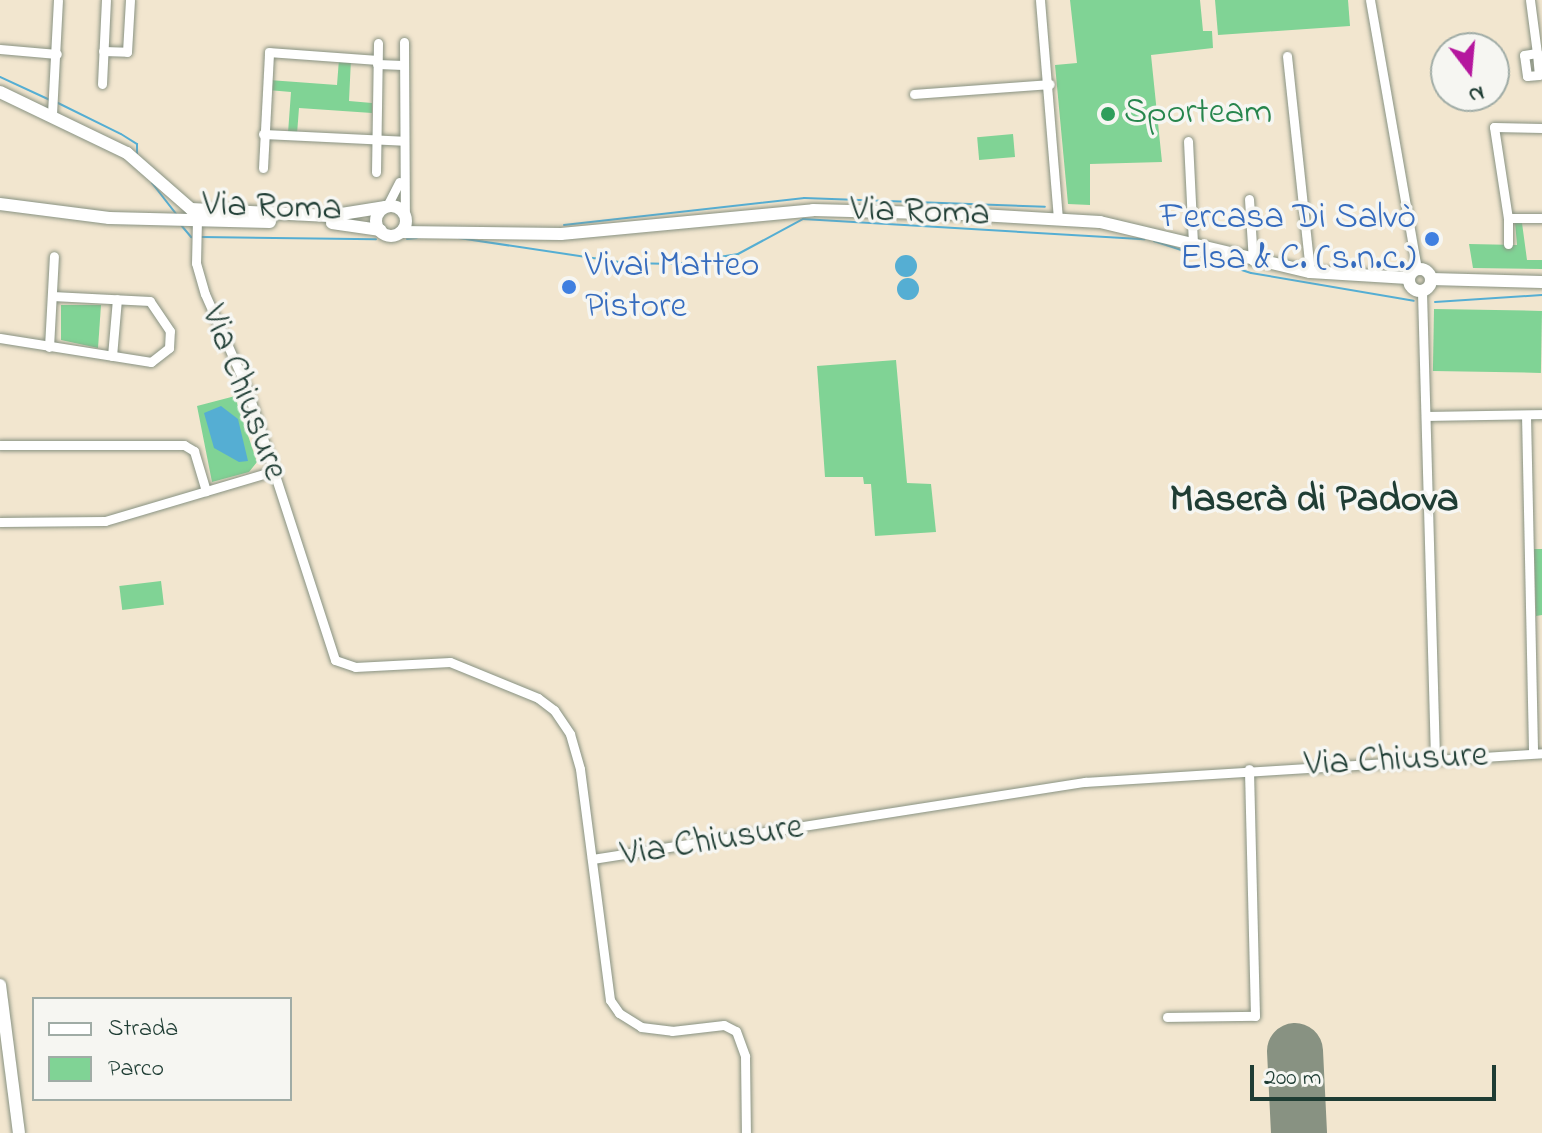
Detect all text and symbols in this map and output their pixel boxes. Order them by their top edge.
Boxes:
north arrow [1430,32,1510,112]
text: N [1465,76,1488,111]
place label: Sporteam [1124,92,1272,136]
marker: Sporteam [1099,105,1117,123]
street label: Via Roma [201,184,343,232]
street label: Via Roma [849,189,991,237]
place label: Fercasa Di Salvò Elsa & C. (s.n.c.) [1160,196,1416,281]
marker: Fercasa Di Salvò Elsa & C. (s.n.c.) [1423,230,1441,248]
place label: Vivai Matteo Pistore [585,244,759,329]
marker: Vivai Matteo Pistore [560,278,578,296]
street label: Via Chiusure [190,300,296,486]
district label: Maserà di Padova [1169,477,1459,525]
street label: Via Chiusure [1303,735,1489,787]
street label: Via Chiusure [618,806,806,878]
legend [32,997,292,1101]
text: Strada [108,1012,178,1047]
scale bar [1254,1049,1500,1099]
text: Parco [108,1052,164,1087]
text: 200 m [1264,1061,1321,1096]

